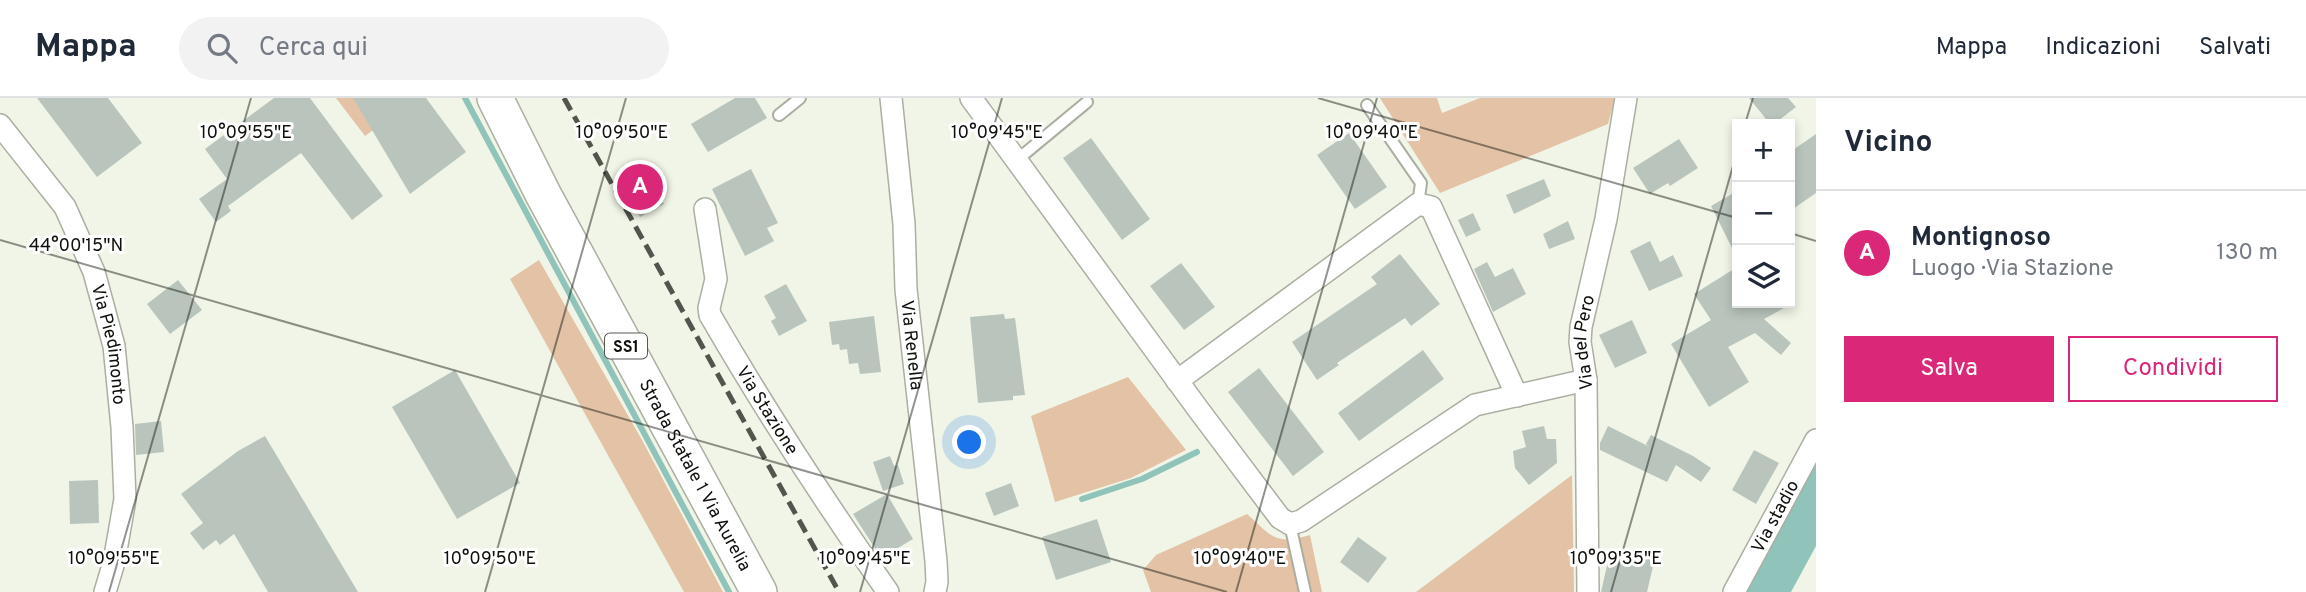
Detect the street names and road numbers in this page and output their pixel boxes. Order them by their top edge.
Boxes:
street label: Via Piedimonto [85,282,130,406]
street label: Via del Pero [1570,293,1601,390]
street label: Via Renella [894,299,927,391]
road number: SS1 [605,334,647,358]
street label: Via Stazione [730,362,803,460]
street label: Strada Statale 1 Via Aurelia [633,376,756,576]
street label: Via stadio [1747,477,1805,557]

